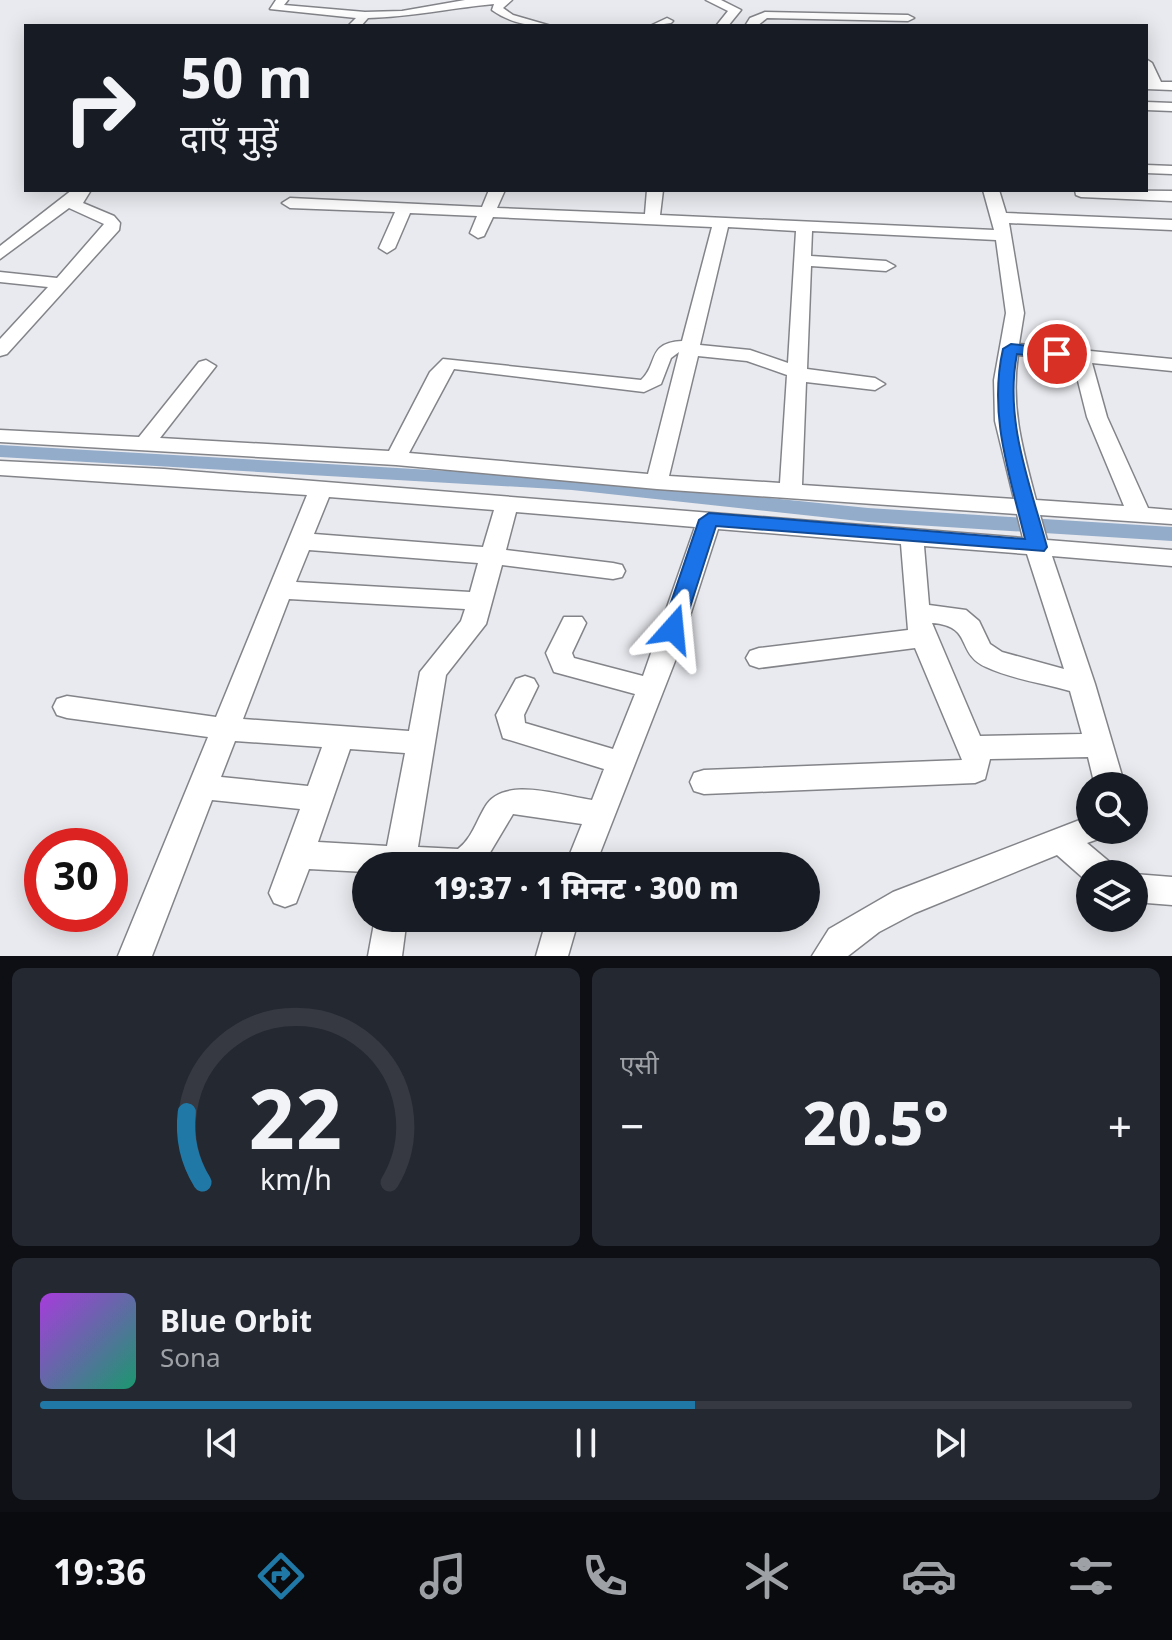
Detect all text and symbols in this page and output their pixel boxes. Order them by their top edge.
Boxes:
text: 50 m [180,48,313,121]
icon: right [48,56,152,160]
text: दाएँ मुड़ें [180,119,279,166]
pin [1023,320,1091,388]
icon: arrive [1035,332,1079,376]
position arrow [631,587,715,671]
map controls [1076,772,1148,932]
button: search [1076,772,1148,844]
speed limit sign: 30 [24,828,128,932]
button: layers [1076,860,1148,932]
text: 19:37 · 1 मिनट · 300 m [433,872,739,911]
text: एसी [620,1051,659,1085]
text: 22 [249,1074,343,1183]
text: 20.5° [803,1091,949,1169]
text: − [620,1102,644,1159]
text: + [1108,1102,1132,1159]
text: km/h [260,1164,332,1202]
text: Blue Orbit [160,1305,312,1344]
text: Sona [160,1344,221,1378]
icon: previous [200,1421,244,1465]
icon: pause [564,1421,608,1465]
icon: next [928,1421,972,1465]
icon: directions [253,1548,309,1604]
icon: music [415,1548,471,1604]
icon: phone [577,1548,633,1604]
icon: climate [739,1548,795,1604]
icon: car [901,1548,957,1604]
icon: filters [1063,1548,1119,1604]
text: 19:36 [53,1553,146,1600]

